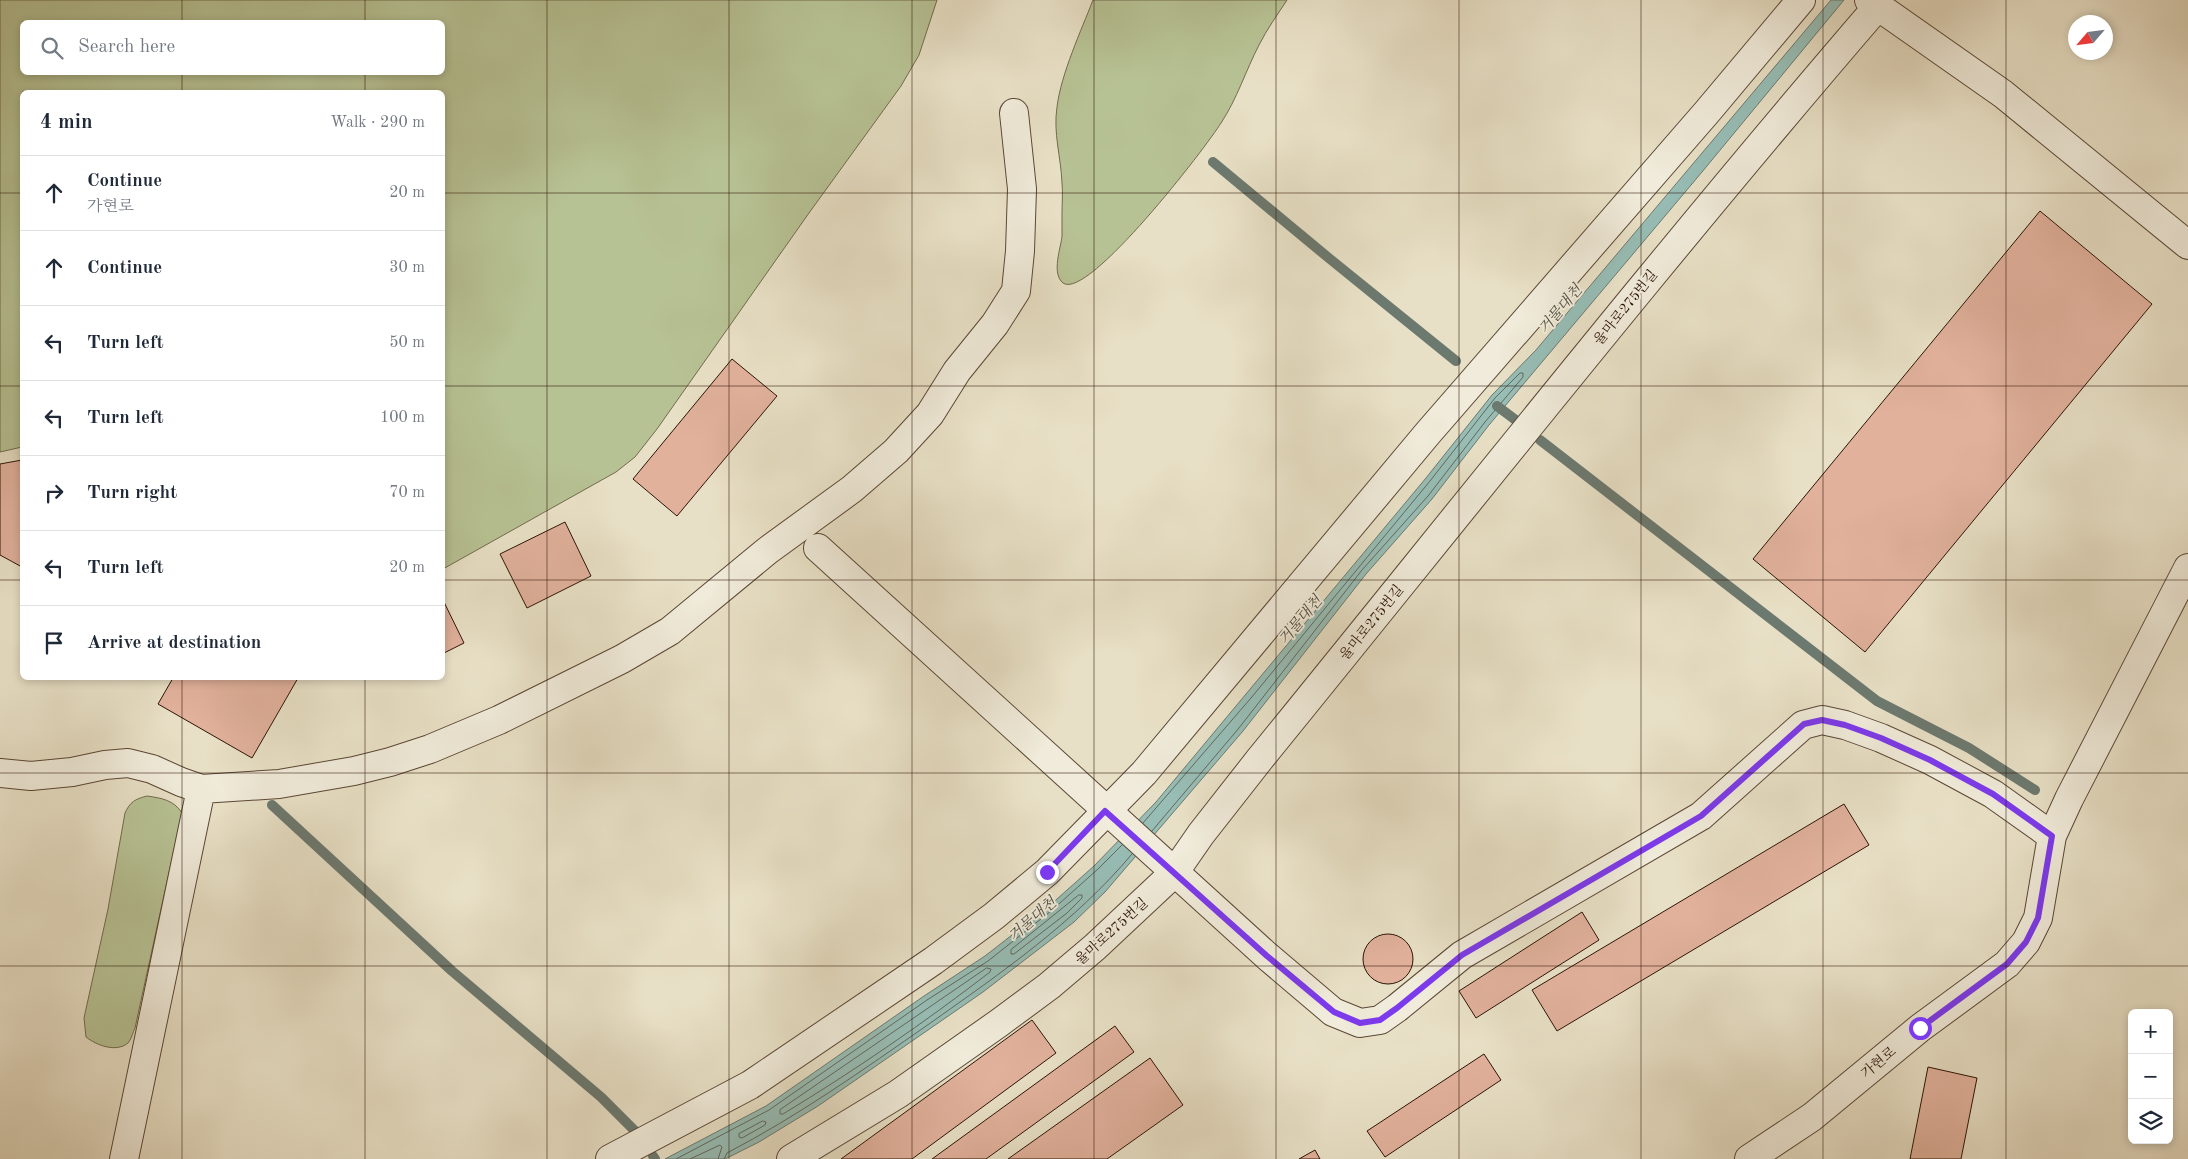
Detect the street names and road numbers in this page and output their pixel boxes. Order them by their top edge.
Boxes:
street label: 율마로275번길 [1591,267,1660,348]
street label: 율마로275번길 [1337,582,1406,663]
street label: 율마로275번길 [1072,895,1151,968]
street label: 가현로 [1858,1043,1899,1081]

